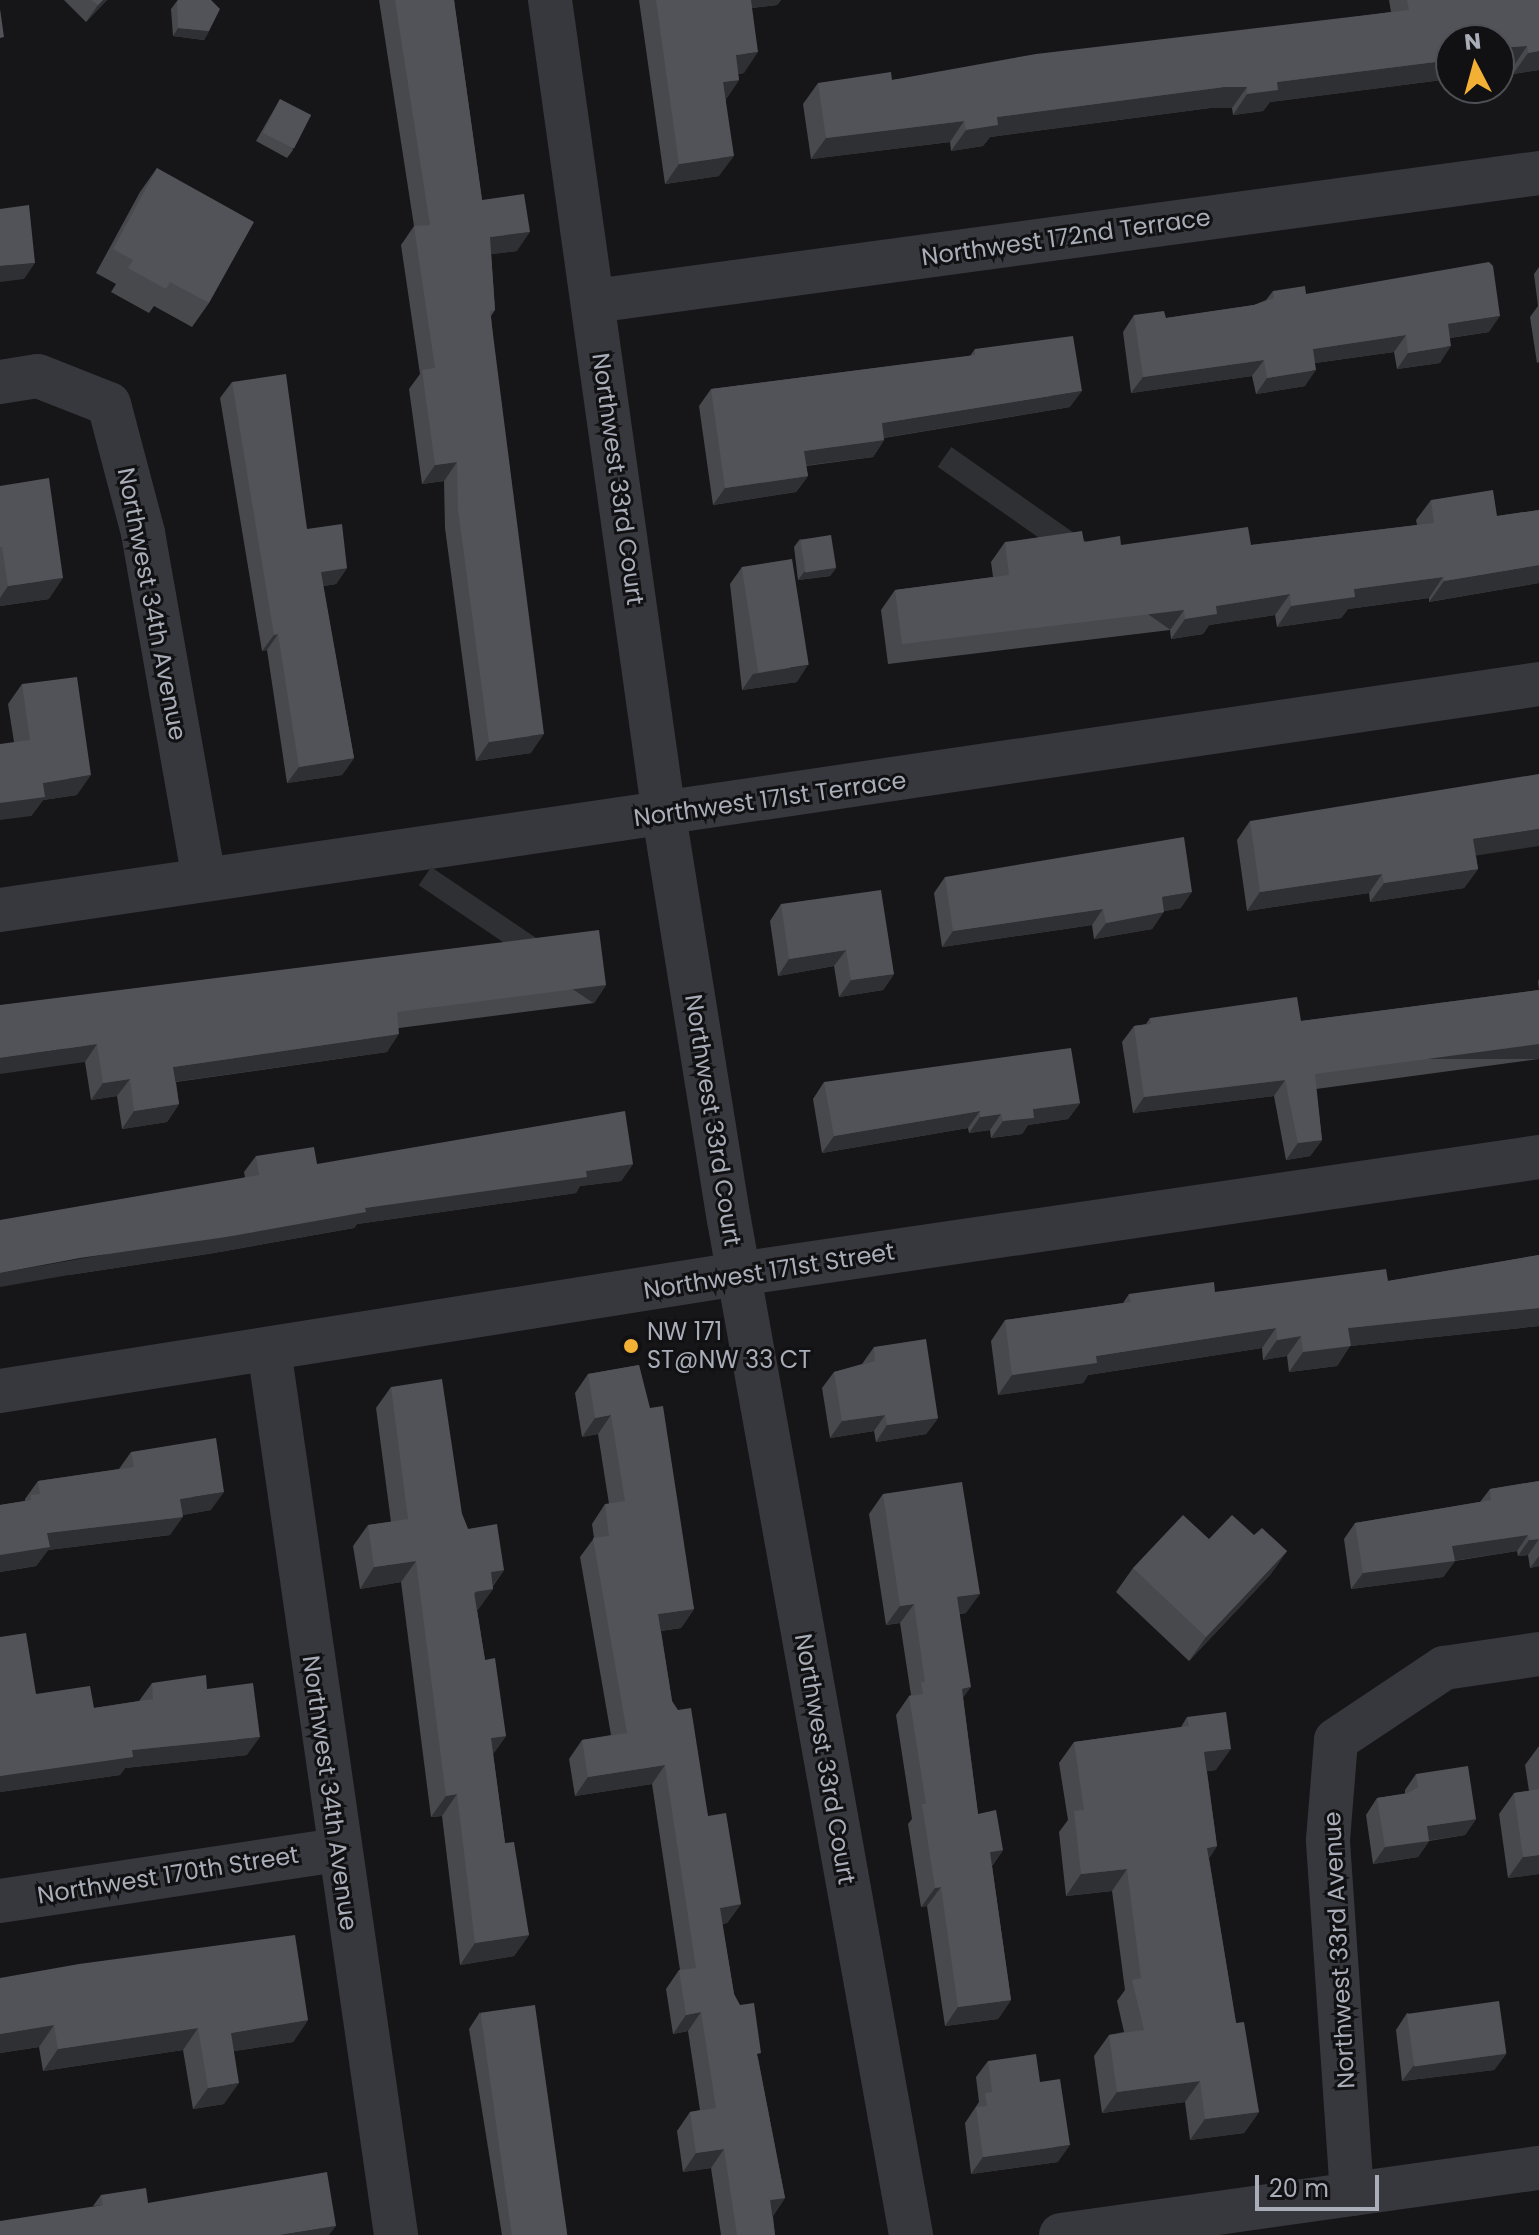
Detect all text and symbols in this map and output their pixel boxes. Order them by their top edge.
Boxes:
north arrow [1435,24,1515,104]
text: N [1463,25,1482,58]
street label: Northwest 172nd Terrace [920,202,1212,272]
street label: Northwest 33rd Court [586,351,650,607]
street label: Northwest 34th Avenue [111,465,193,743]
street label: Northwest 171st Terrace [632,766,908,832]
street label: Northwest 33rd Court [679,992,747,1248]
street label: Northwest 171st Street [641,1237,897,1305]
place label: NW 171 ST@NW 33 CT [647,1318,811,1374]
marker: NW 171 ST@NW 33 CT [622,1337,640,1355]
street label: Northwest 33rd Court [789,1631,861,1887]
street label: Northwest 34th Avenue [296,1654,364,1932]
street label: Northwest 33rd Avenue [1317,1811,1361,2089]
street label: Northwest 170th Street [35,1840,301,1910]
scale bar [1259,2159,1383,2209]
text: 20 m [1269,2172,1329,2205]

